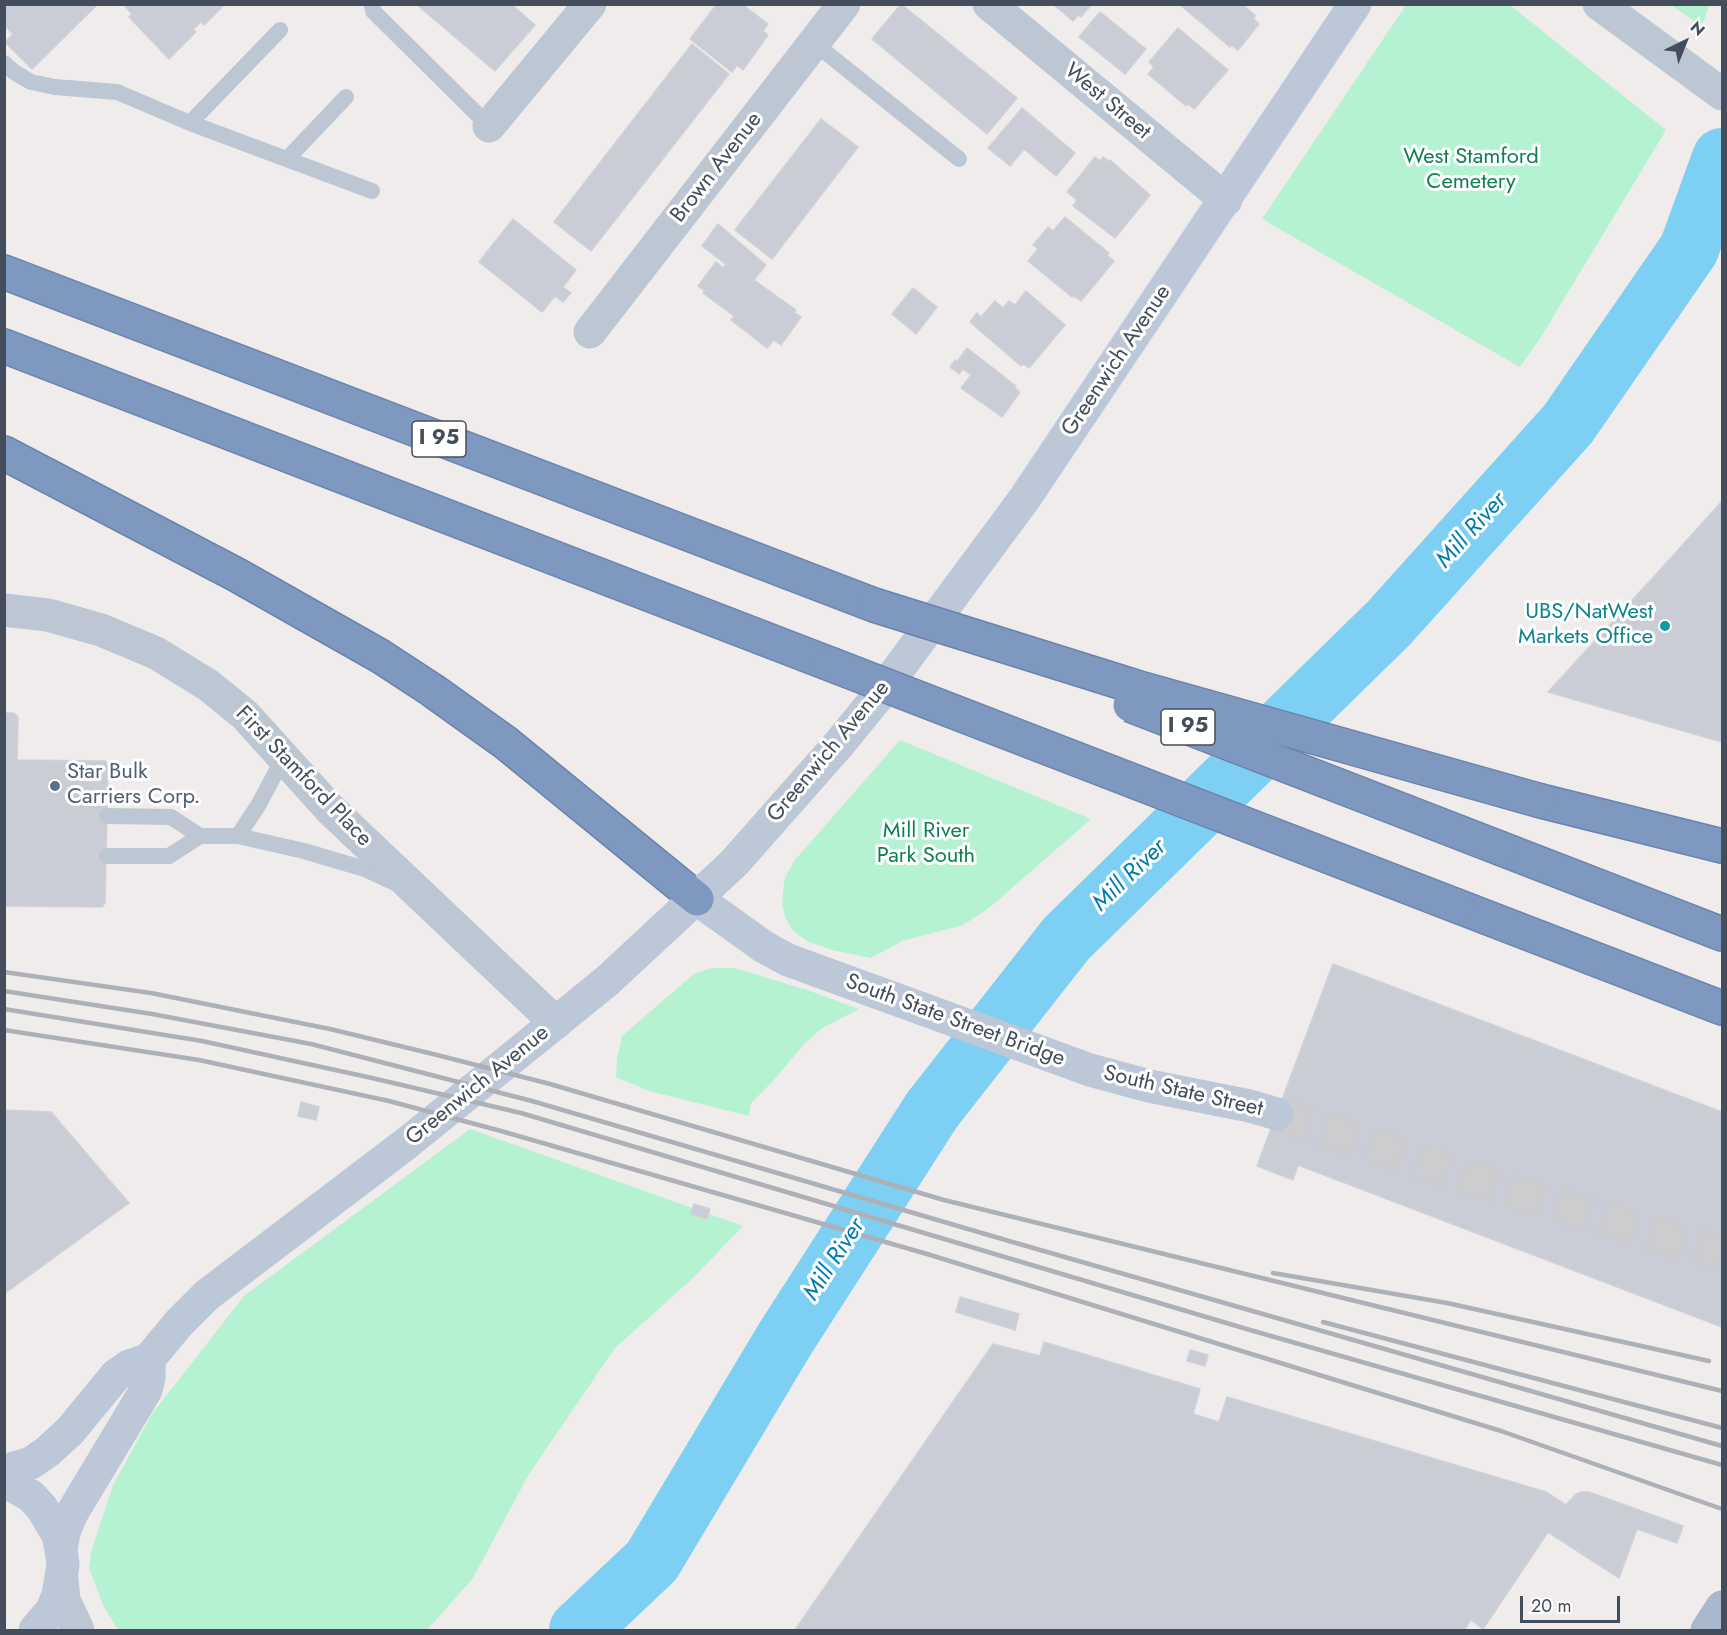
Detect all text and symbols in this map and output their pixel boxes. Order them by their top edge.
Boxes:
north arrow [1655,12,1715,72]
text: N [1685,16,1710,41]
street label: West Street [1058,58,1156,146]
street label: Brown Avenue [666,108,768,228]
park label: West Stamford Cemetery [1403,145,1539,196]
street label: Greenwich Avenue [1057,281,1177,441]
road number: I 95 [412,421,466,457]
water label: Mill River [1431,487,1513,575]
place label: UBS/NatWest Markets Office [1518,600,1653,652]
marker: UBS/NatWest Markets Office [1658,619,1672,633]
street label: Greenwich Avenue [762,676,896,828]
street label: First Stamford Place [229,701,377,853]
road number: I 95 [1161,709,1215,745]
place label: Star Bulk Carriers Corp. [67,760,200,812]
marker: Star Bulk Carriers Corp. [48,779,62,793]
park label: Mill River Park South [877,819,975,870]
water label: Mill River [1087,834,1173,918]
street label: South State Street Bridge [842,969,1068,1073]
street label: Greenwich Avenue [401,1020,555,1152]
street label: South State Street [1101,1061,1265,1123]
water label: Mill River [798,1214,872,1306]
scale bar [1523,1584,1624,1622]
text: 20 m [1531,1593,1571,1619]

